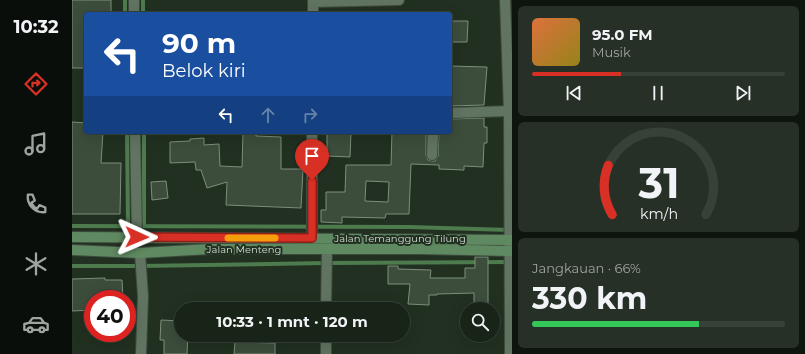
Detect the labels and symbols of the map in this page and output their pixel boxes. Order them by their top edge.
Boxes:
pin [295,139,329,180]
position arrow [116,216,158,258]
street label: Jalan Temanggung Tilung [333,232,466,245]
street label: Jalan Menteng [206,243,281,256]
speed limit sign: 40 [84,290,136,342]

